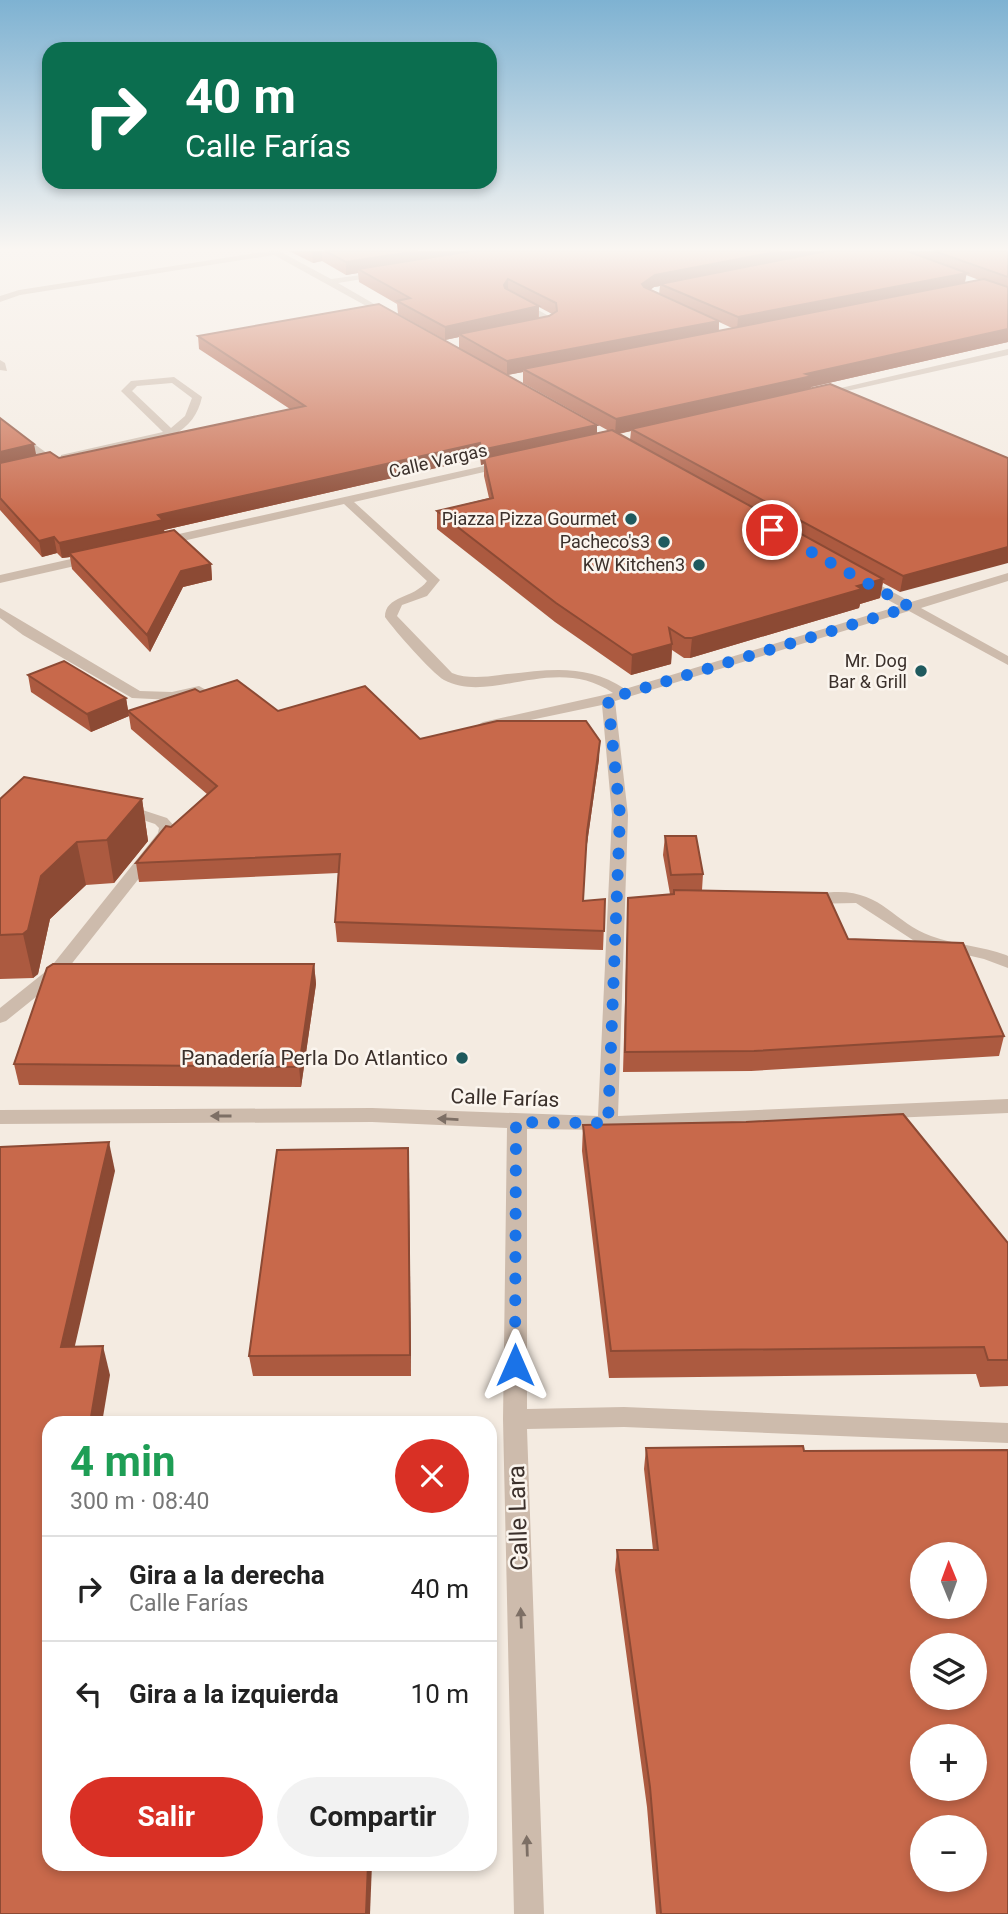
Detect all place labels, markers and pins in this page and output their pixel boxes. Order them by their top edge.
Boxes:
pin [742,500,802,560]
place label: Piazza Pizza Gourmet [442,508,617,529]
marker: Piazza Pizza Gourmet [623,511,639,527]
place label: Pacheco's3 [560,531,650,552]
marker: Pacheco's3 [656,534,672,550]
place label: KW Kitchen3 [583,554,685,575]
marker: KW Kitchen3 [691,557,707,573]
place label: Mr. Dog Bar & Grill [828,650,907,692]
marker: Mr. Dog Bar & Grill [913,663,929,679]
place label: Panadería Perla Do Atlantico [181,1046,448,1070]
marker: Panadería Perla Do Atlantico [454,1050,470,1066]

